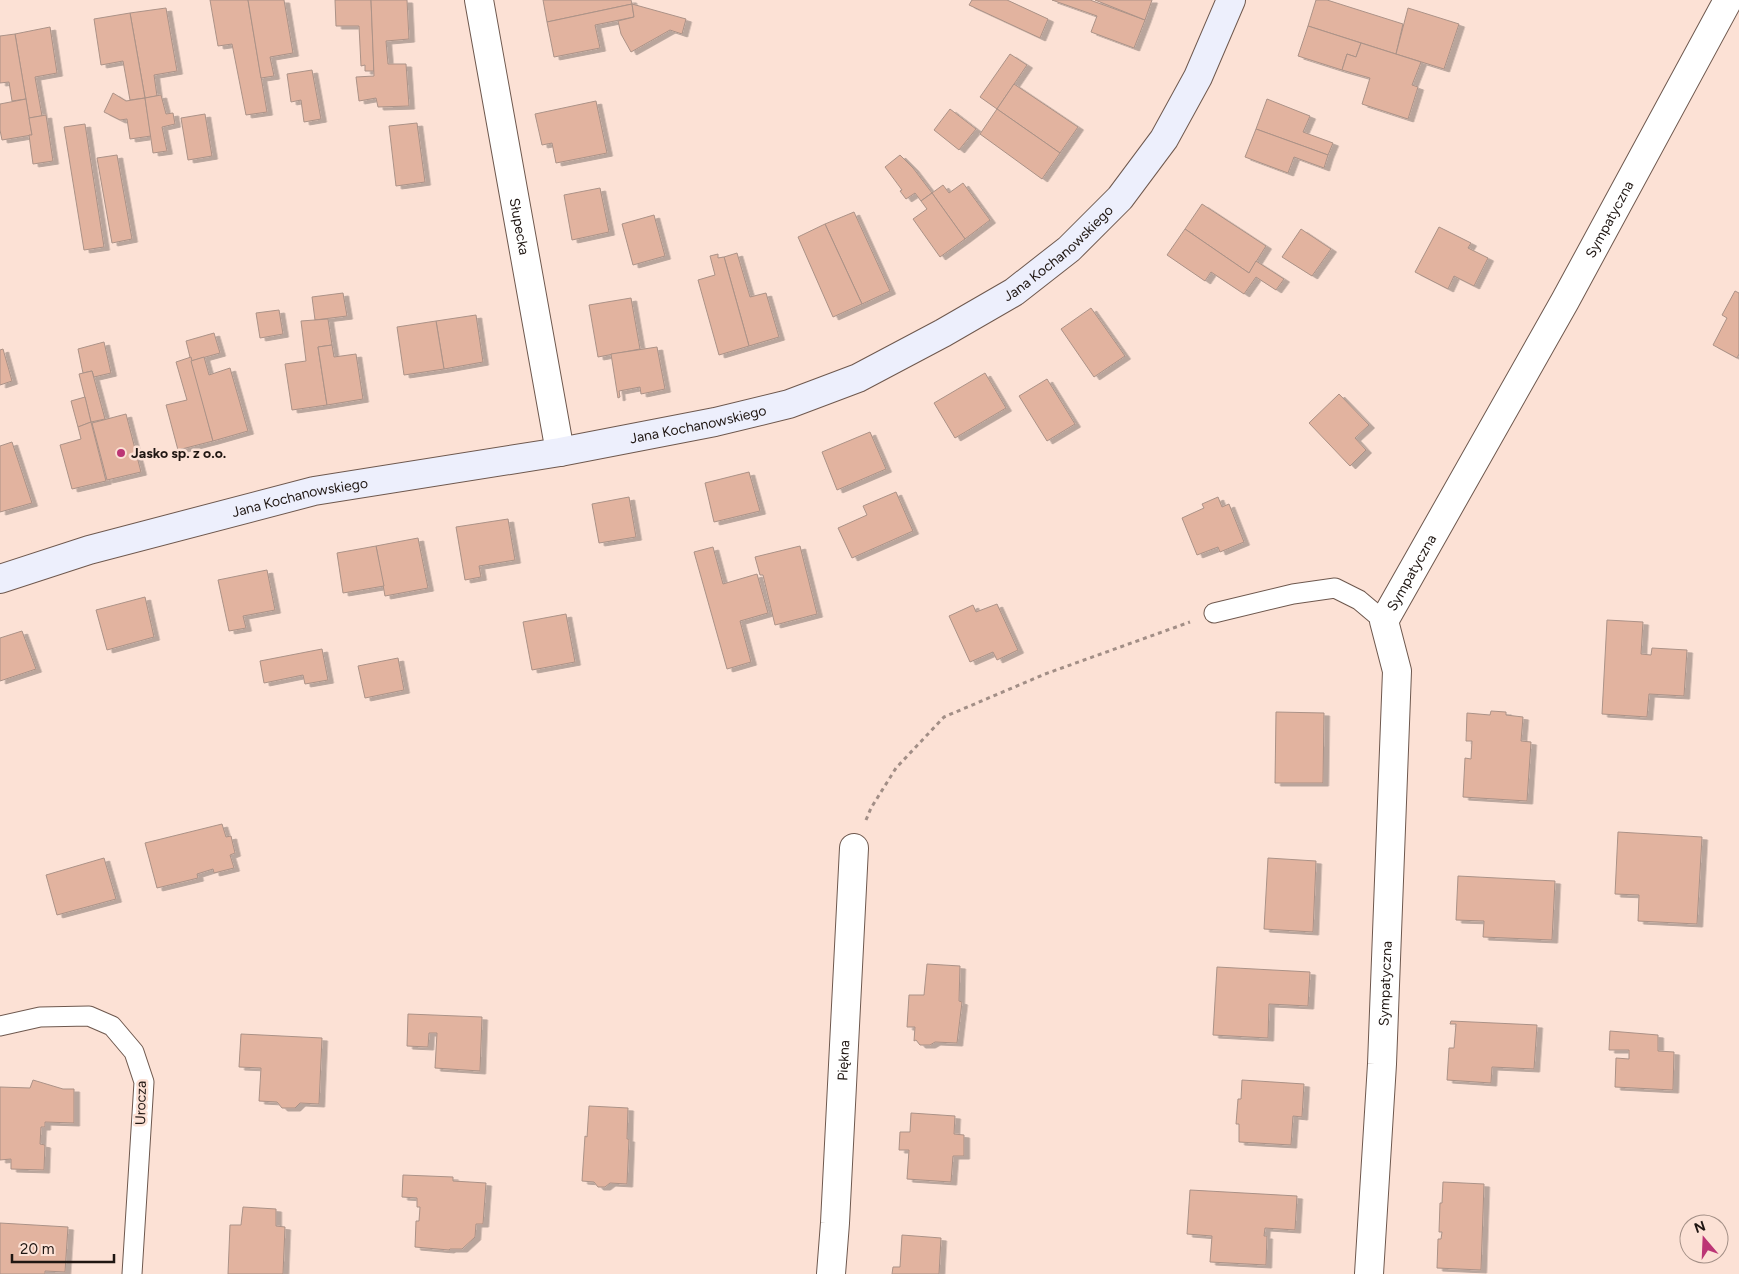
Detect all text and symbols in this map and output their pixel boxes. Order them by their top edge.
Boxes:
street label: Sympatyczna [1582,178,1637,261]
street label: Słupecka [506,197,533,256]
street label: Jana Kochanowskiego [1000,202,1116,305]
street label: Jana Kochanowskiego [628,401,768,447]
place label: Jasko sp. z o.o. [131,445,226,462]
marker: Jasko sp. z o.o. [115,447,127,459]
street label: Jana Kochanowskiego [230,474,369,521]
street label: Sympatyczna [1383,531,1440,614]
street label: Sympatyczna [1375,941,1395,1026]
street label: Piękna [834,1040,853,1081]
street label: Urocza [132,1081,150,1125]
north arrow [1679,1214,1729,1264]
text: N [1692,1217,1708,1237]
scale bar [12,1232,115,1264]
text: 20 m [20,1240,54,1258]

